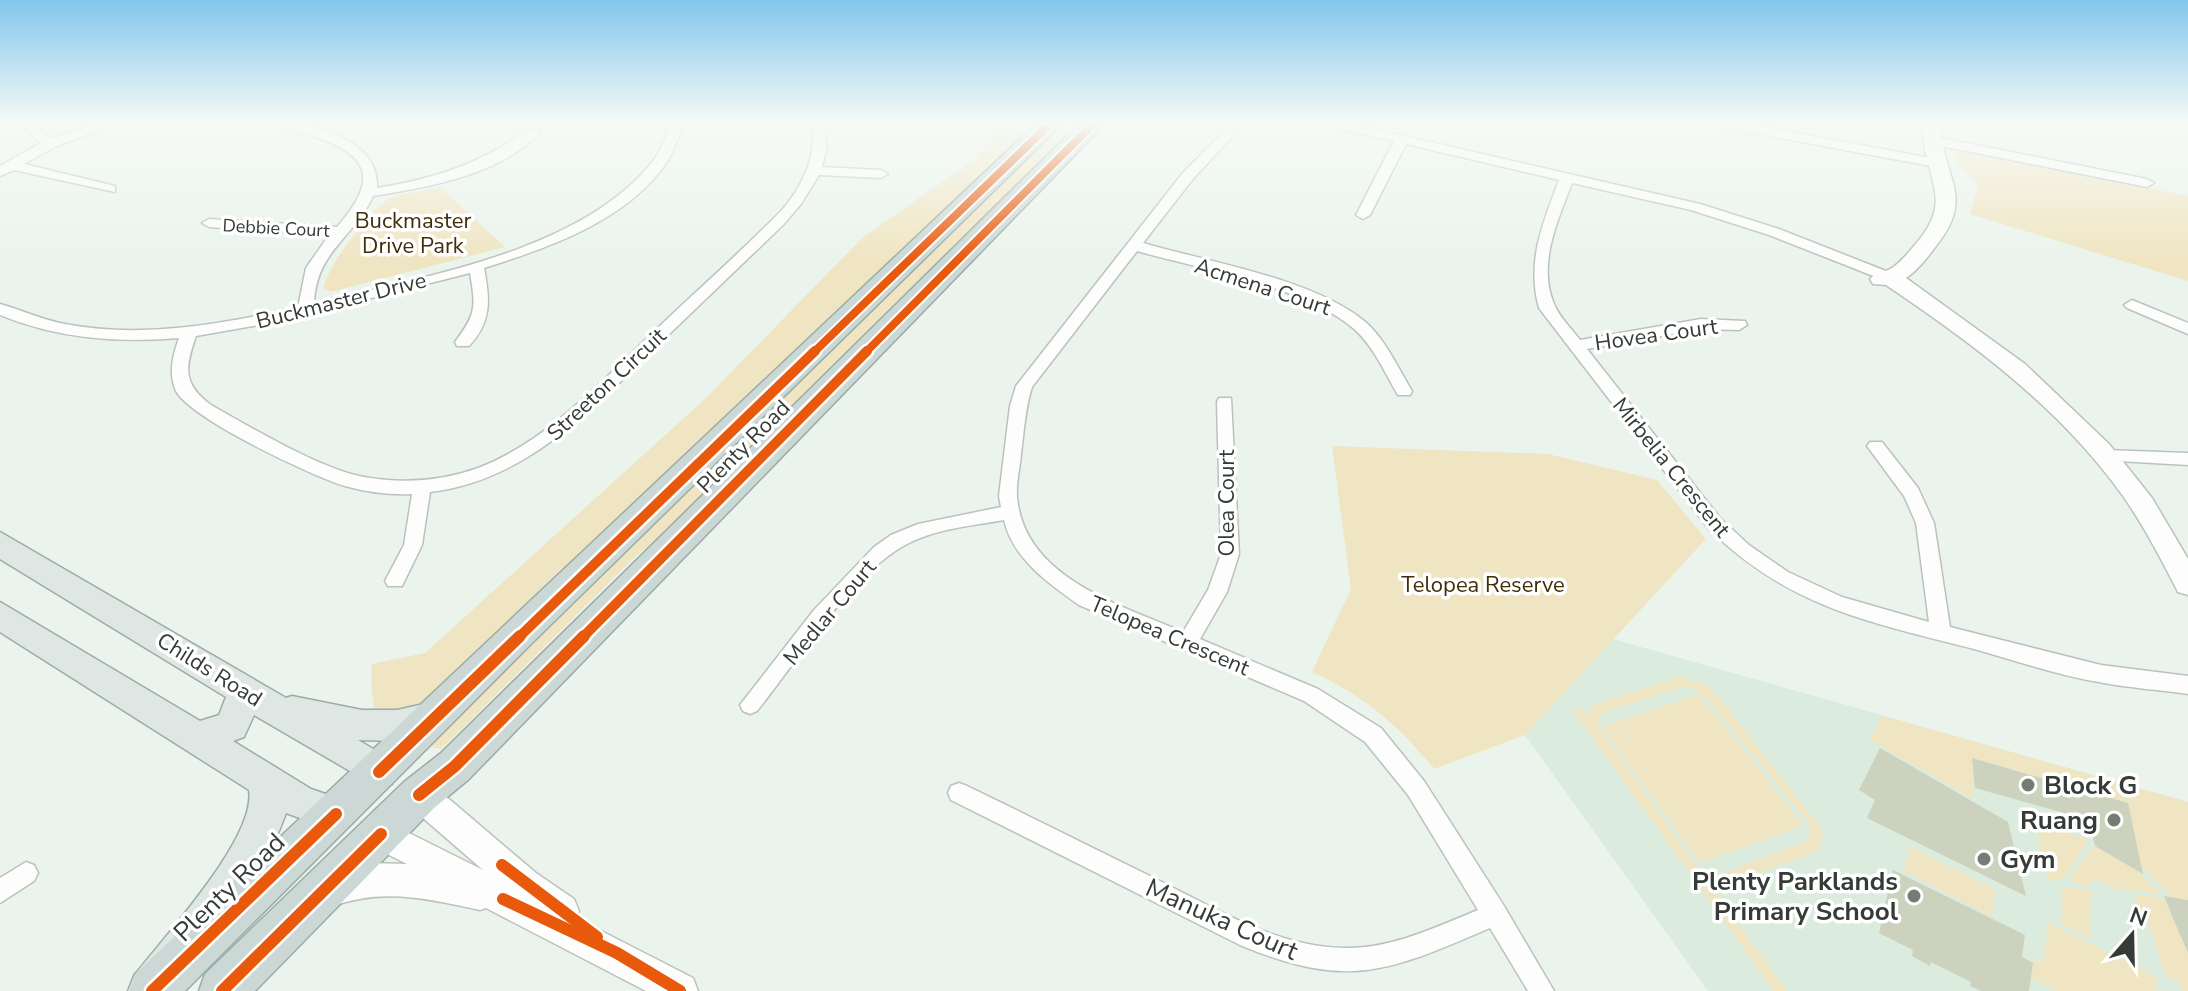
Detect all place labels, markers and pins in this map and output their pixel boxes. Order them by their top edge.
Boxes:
place label: Block G [2044,768,2137,803]
marker: Block G [2019,776,2037,794]
place label: Ruang [2020,803,2098,838]
marker: Ruang [2105,811,2123,829]
place label: Gym [2000,842,2056,877]
marker: Gym [1975,850,1993,868]
place label: Plenty Parklands Primary School [1692,864,1899,929]
marker: Plenty Parklands Primary School [1905,887,1923,905]

